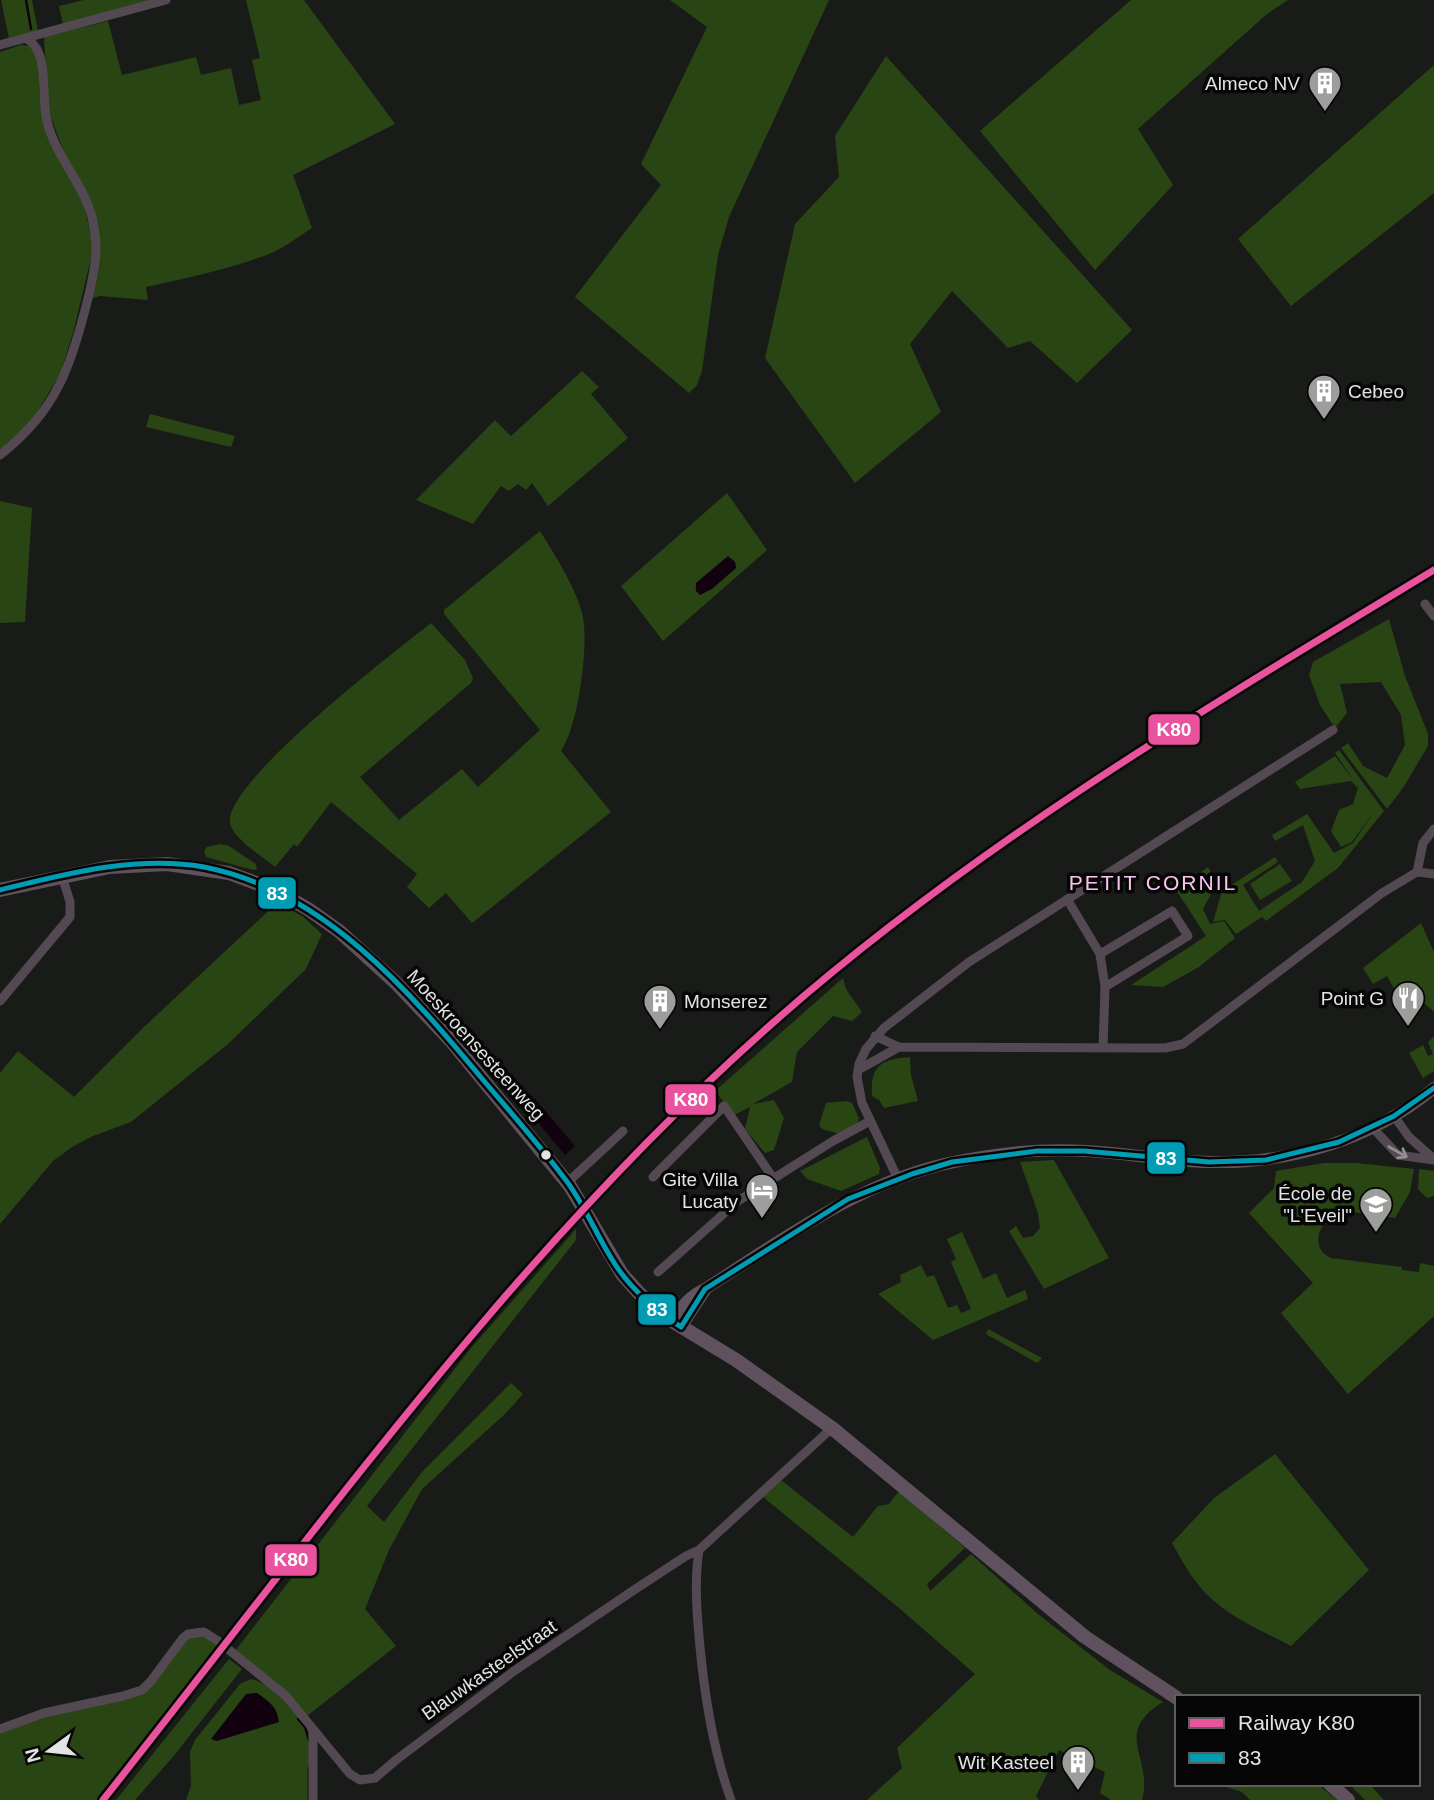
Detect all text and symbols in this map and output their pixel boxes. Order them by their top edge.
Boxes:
building icon: Almeco NV [1306,64,1344,113]
place label: Almeco NV [1205,73,1300,94]
building icon: Cebeo [1305,372,1343,421]
place label: Cebeo [1348,381,1404,402]
line badge: K80 [1147,713,1201,746]
text: K80 [1157,719,1191,740]
district label: PETIT CORNIL [1069,871,1237,894]
line badge: 83 [257,876,297,910]
text: 83 [266,883,288,904]
street label: Moeskroensesteenweg [403,965,549,1125]
restaurant icon: Point G [1389,979,1427,1028]
building icon: Monserez [641,982,679,1031]
place label: Point G [1321,988,1384,1009]
place label: Monserez [684,991,767,1012]
line badge: K80 [664,1083,717,1116]
text: K80 [674,1089,708,1110]
line badge: 83 [1146,1141,1186,1175]
one-way arrow [1388,1145,1408,1159]
unlabelled marker [539,1148,553,1162]
text: 83 [1155,1148,1177,1169]
place label: Gite Villa Lucaty [662,1169,738,1212]
hotel icon: Gite Villa Lucaty [743,1171,781,1220]
place label: École de "L'Eveil" [1278,1183,1352,1226]
school or university icon: École de "L'Eveil" [1357,1185,1395,1234]
line badge: 83 [637,1293,677,1326]
text: 83 [646,1299,668,1320]
line badge: K80 [264,1543,318,1577]
text: K80 [274,1549,308,1570]
street label: Blauwkasteelstraat [418,1615,561,1724]
legend [1175,1695,1420,1786]
text: Railway K80 [1238,1711,1355,1734]
north arrow [14,1716,84,1786]
building icon: Wit Kasteel [1059,1743,1097,1792]
text: N [21,1746,45,1765]
text: 83 [1238,1746,1261,1769]
place label: Wit Kasteel [958,1752,1054,1773]

